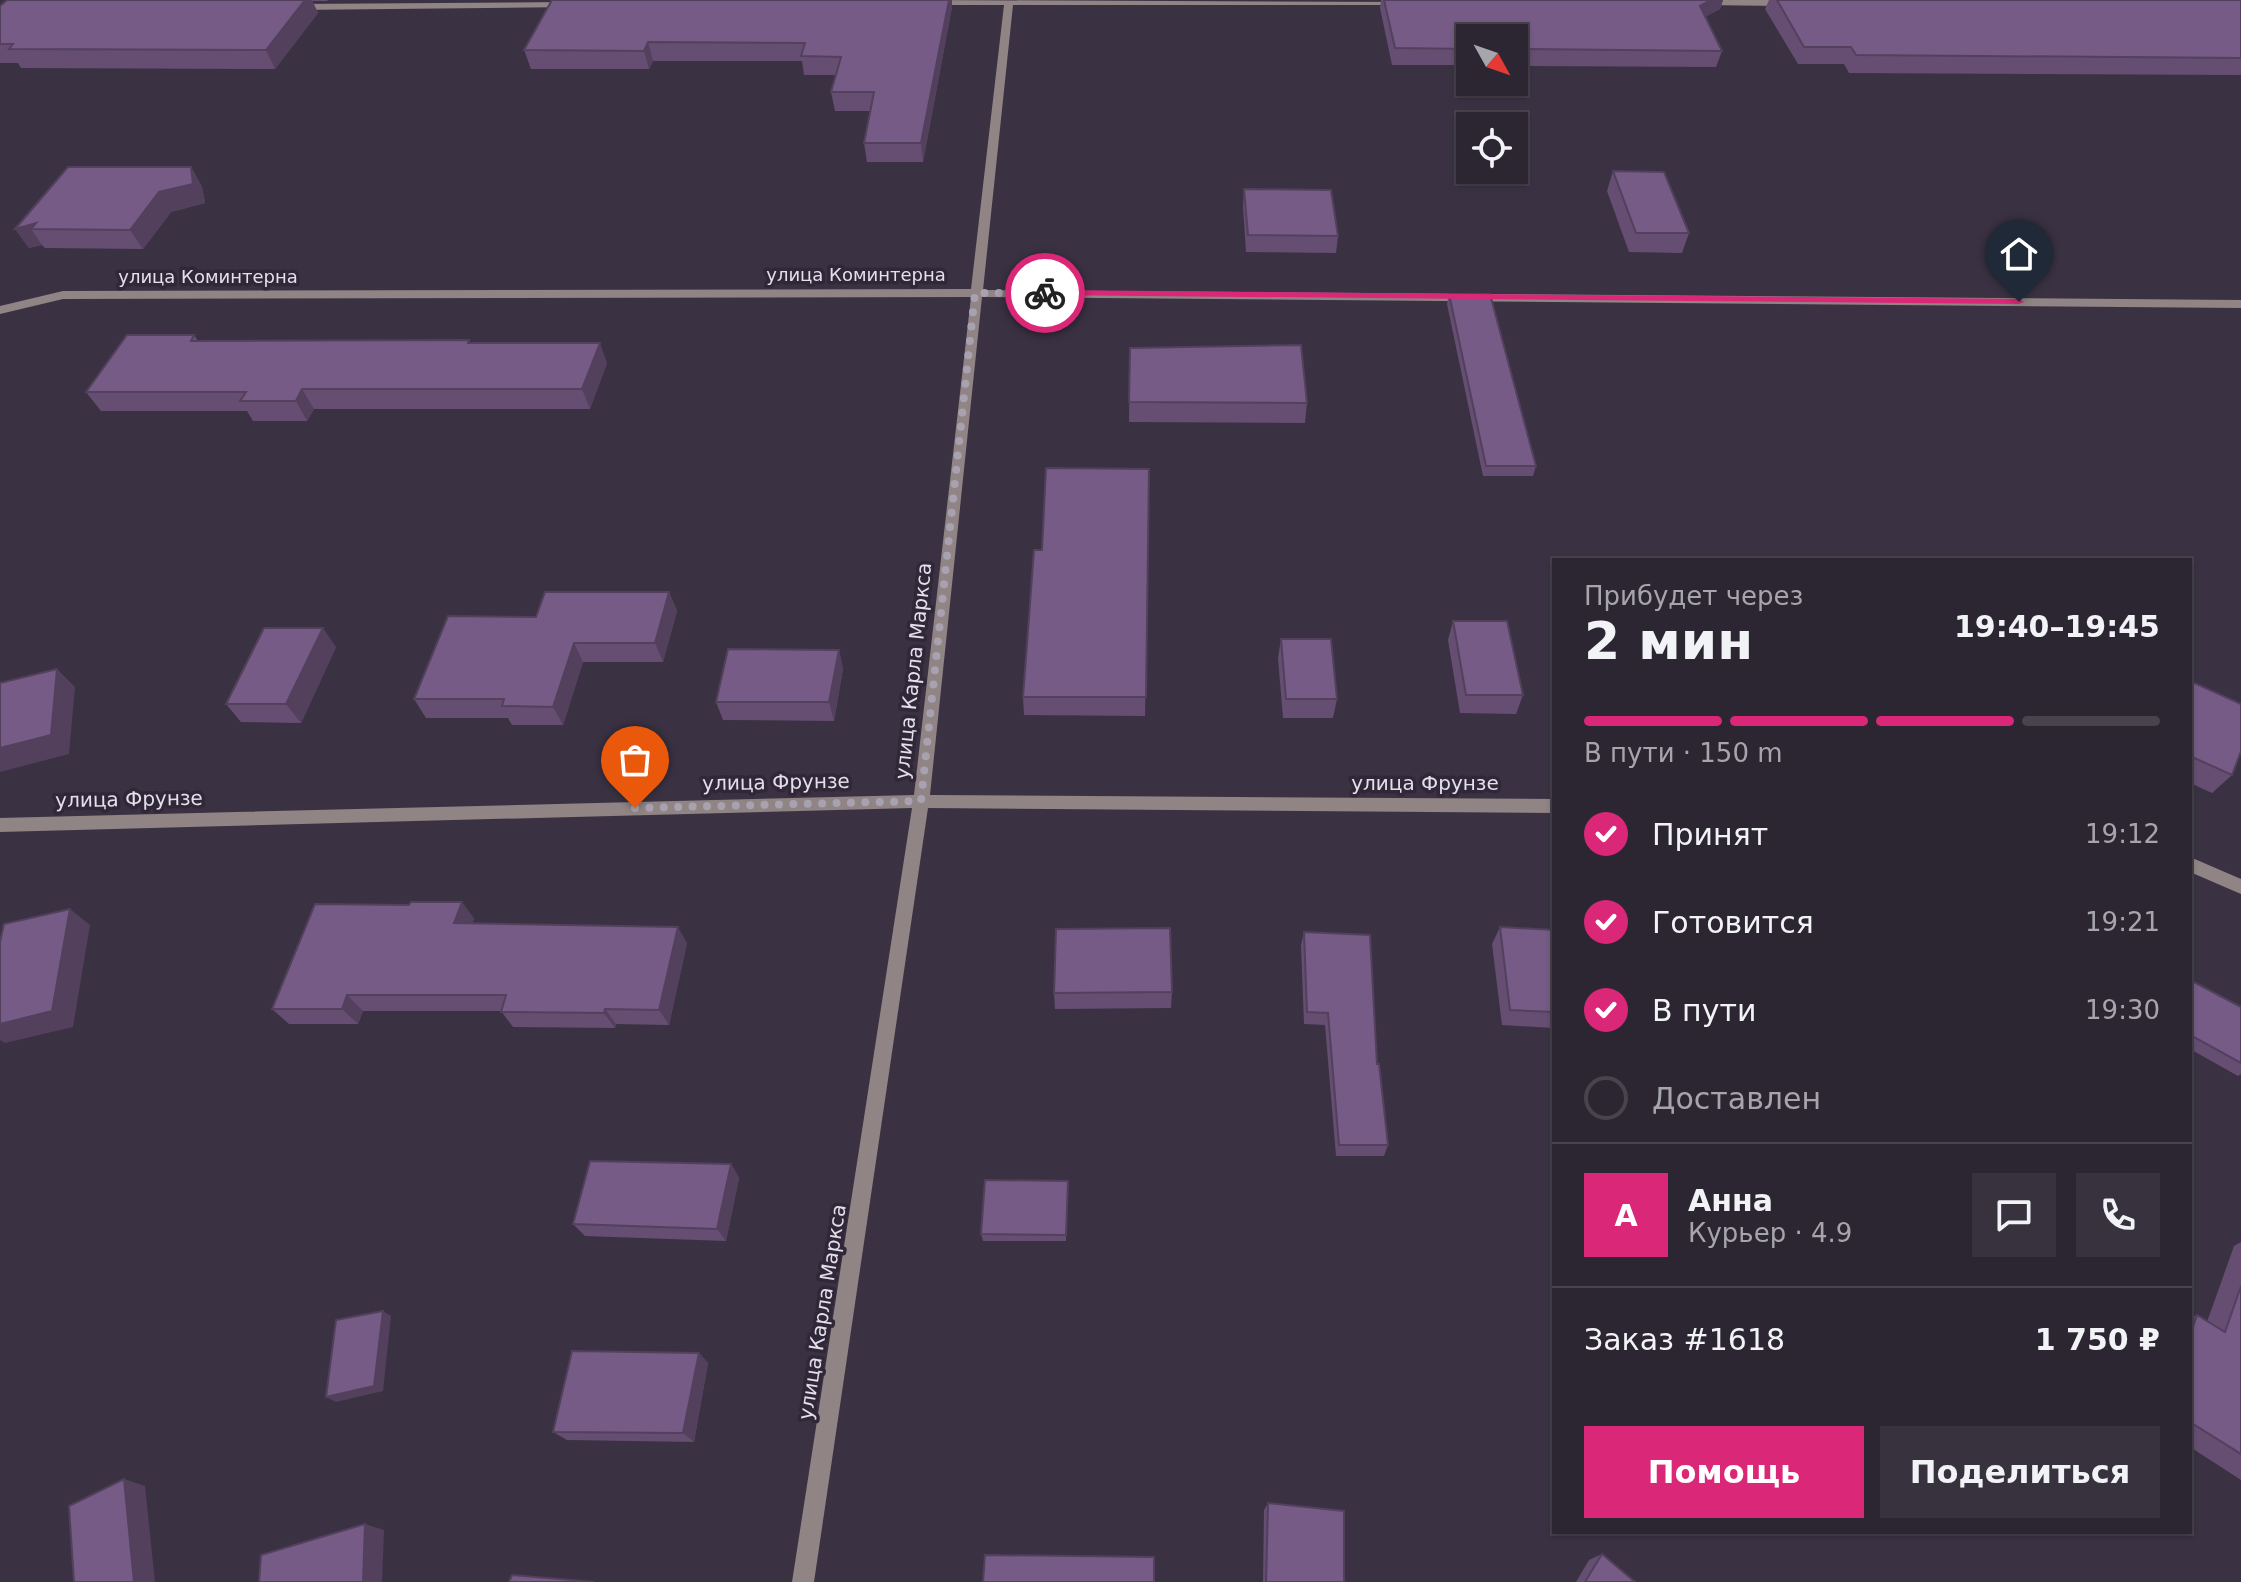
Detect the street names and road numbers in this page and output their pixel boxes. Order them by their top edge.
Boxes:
street label: улица Коминтерна [766,264,946,285]
street label: улица Коминтерна [118,266,298,287]
street label: улица Карла Маркса [890,561,936,781]
street label: улица Фрунзе [702,769,850,795]
street label: улица Фрунзе [1351,771,1499,795]
street label: улица Фрунзе [55,786,203,812]
street label: улица Карла Маркса [793,1202,851,1422]

